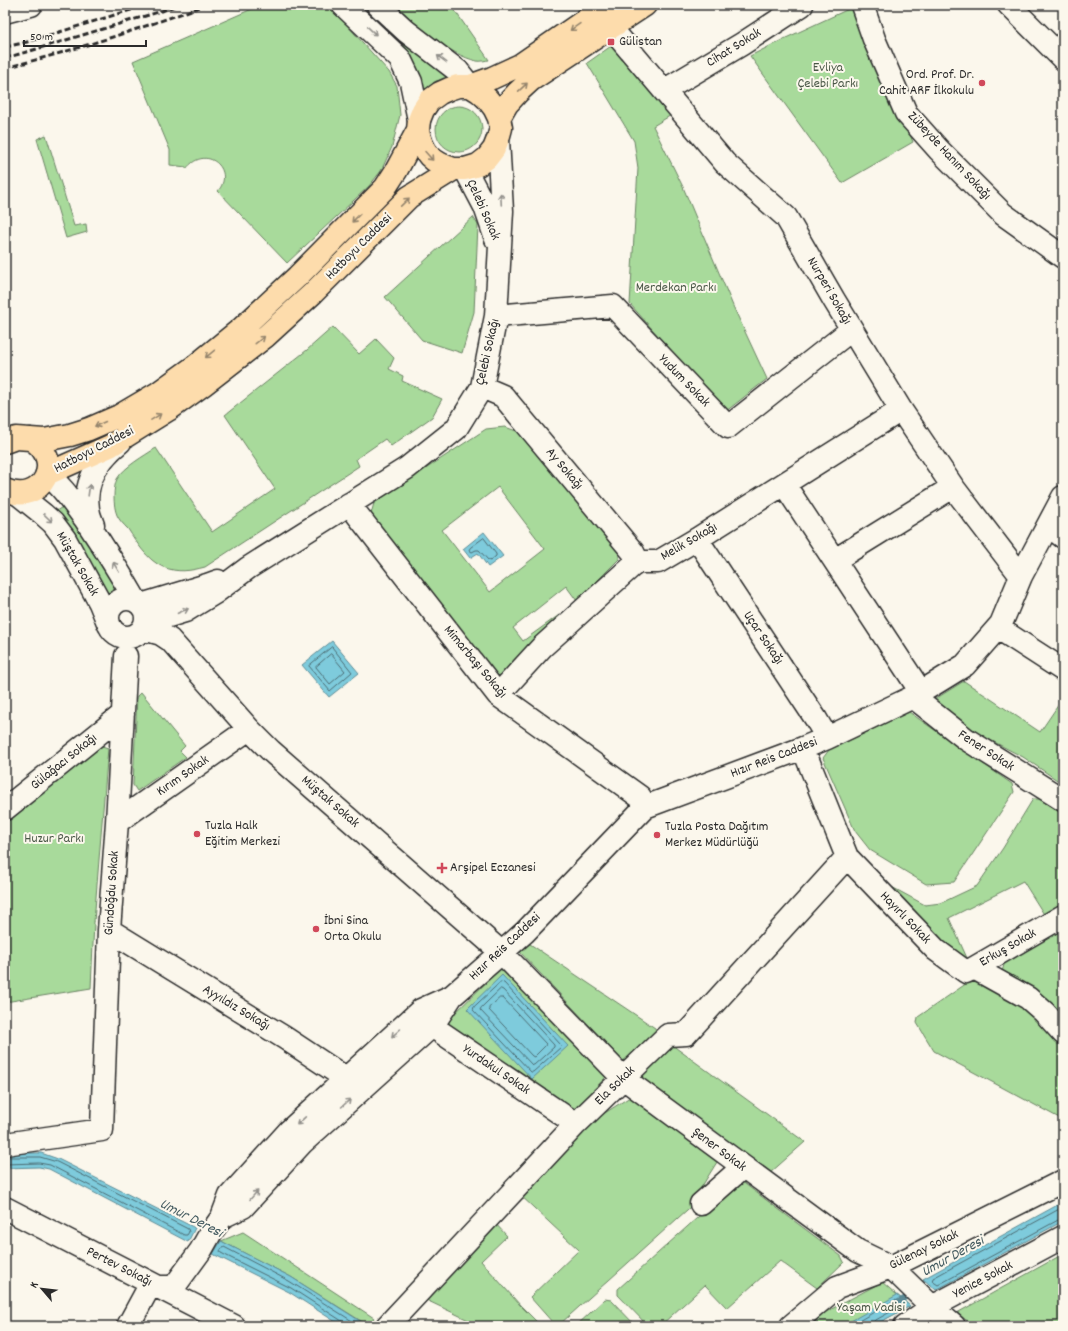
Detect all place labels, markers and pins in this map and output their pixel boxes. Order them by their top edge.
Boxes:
place label: Gülistan [619,32,662,52]
marker: Gülistan [606,37,616,47]
place label: Ord. Prof. Dr. Cahit ARF İlkokulu [879,65,974,101]
marker: Ord. Prof. Dr. Cahit ARF İlkokulu [977,78,987,88]
place label: Tuzla Halk Eğitim Merkezi [205,816,280,852]
place label: Tuzla Posta Dağıtım Merkez Müdürlüğü [665,817,768,853]
marker: Tuzla Halk Eğitim Merkezi [192,829,202,839]
marker: Tuzla Posta Dağıtım Merkez Müdürlüğü [652,830,662,840]
place label: Arşipel Eczanesi [450,858,536,878]
marker: Arşipel Eczanesi [437,863,447,873]
place label: İbni Sina Orta Okulu [324,911,381,947]
marker: İbni Sina Orta Okulu [311,924,321,934]

